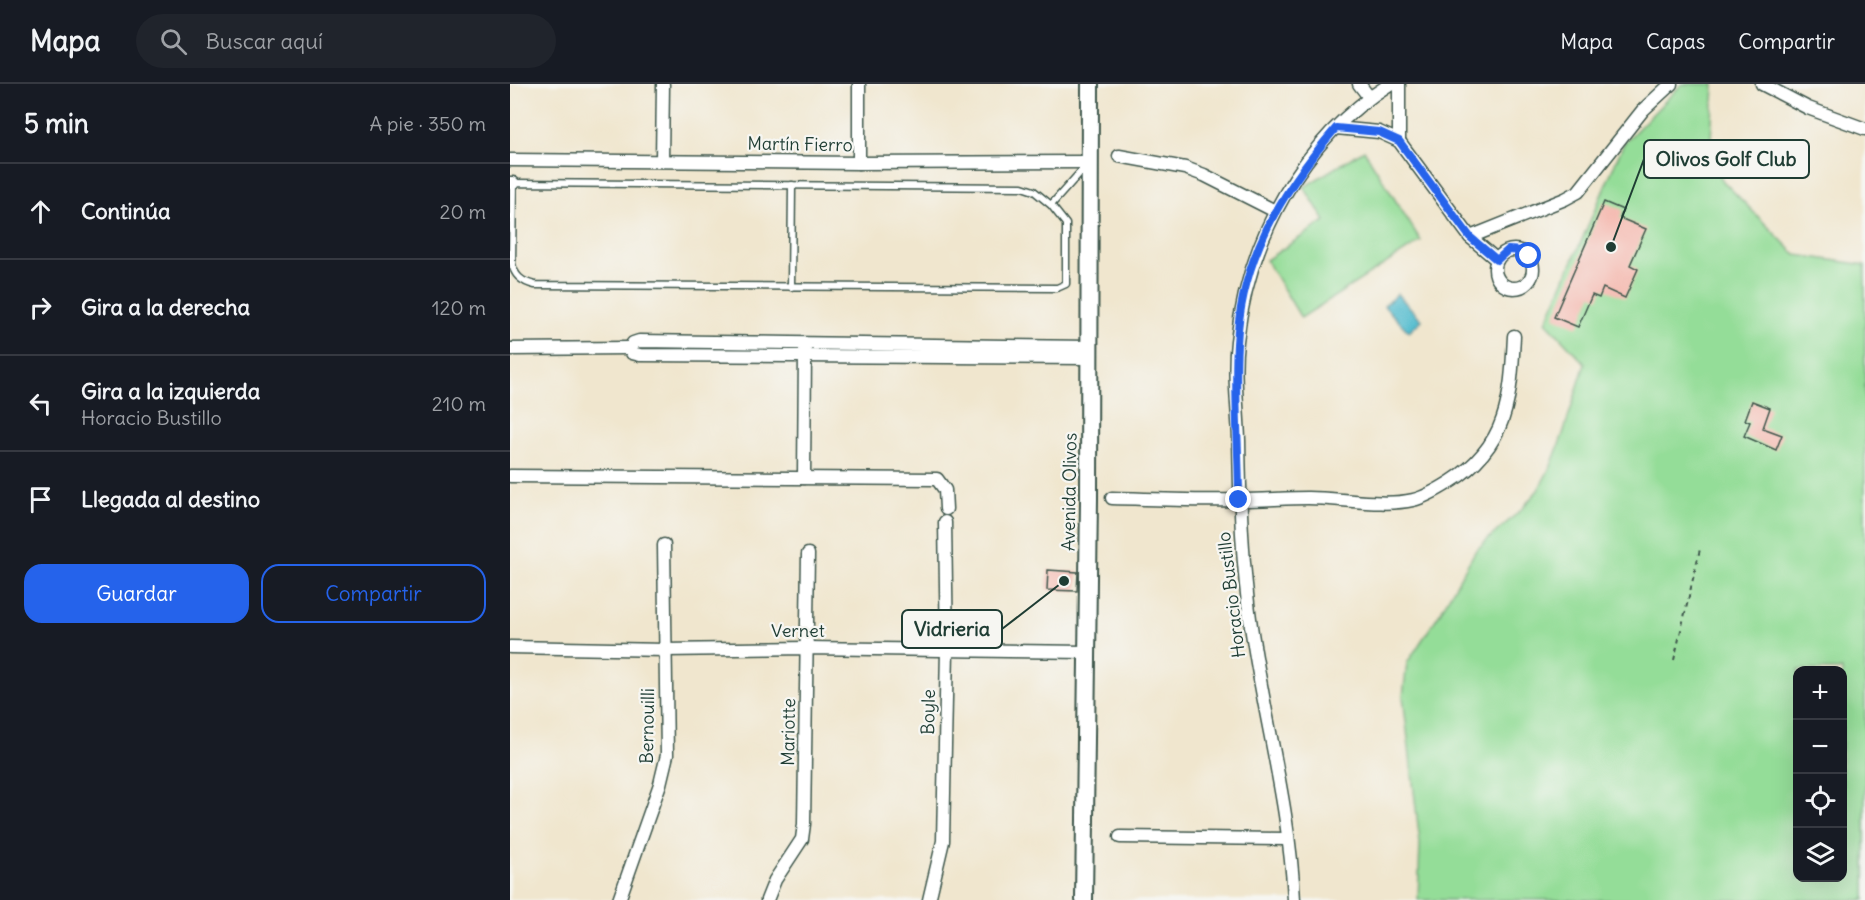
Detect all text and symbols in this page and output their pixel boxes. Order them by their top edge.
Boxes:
search box [136,14,556,68]
text: Mapa [30,23,100,59]
icon: search [157,25,190,58]
text: Buscar aquí [205,27,323,55]
text: Mapa [1560,28,1613,55]
text: Capas [1646,28,1705,55]
text: Compartir [1738,28,1835,55]
text: 5 min [24,107,89,140]
text: A pie · 350 m [369,111,486,136]
street label: Martín Fierro [747,132,853,156]
callout: Olivos Golf Club [1644,140,1809,178]
text: Olivos Golf Club [1655,146,1797,171]
icon: ahead [24,195,57,228]
text: Continúa [81,197,170,225]
text: 20 m [440,199,486,224]
route start [1515,242,1541,268]
icon: right [24,291,57,324]
text: Gira a la derecha [81,293,250,321]
text: 120 m [432,295,486,320]
text: Gira a la izquierda [81,377,260,405]
icon: left [24,387,57,420]
text: 210 m [432,391,486,416]
text: Horacio Bustillo [81,405,222,430]
street label: Avenida Olivos [1056,433,1082,551]
icon: arrive [24,483,57,516]
text: Llegada al destino [81,485,260,513]
route end [1225,486,1251,512]
street label: Horacio Bustillo [1212,531,1250,659]
button: Guardar [24,564,249,623]
button: Compartir [261,564,486,623]
callout: Vidrieria [902,610,1002,648]
text: Vidrieria [914,616,991,641]
street label: Vernet [771,619,825,642]
map controls [1793,666,1847,882]
button: + [1793,666,1847,720]
street label: Bernouilli [635,688,659,764]
street label: Boyle [916,689,940,735]
street label: Mariotte [776,698,800,766]
button: − [1793,720,1847,774]
button: locate [1793,774,1847,828]
button: layers [1793,828,1847,882]

